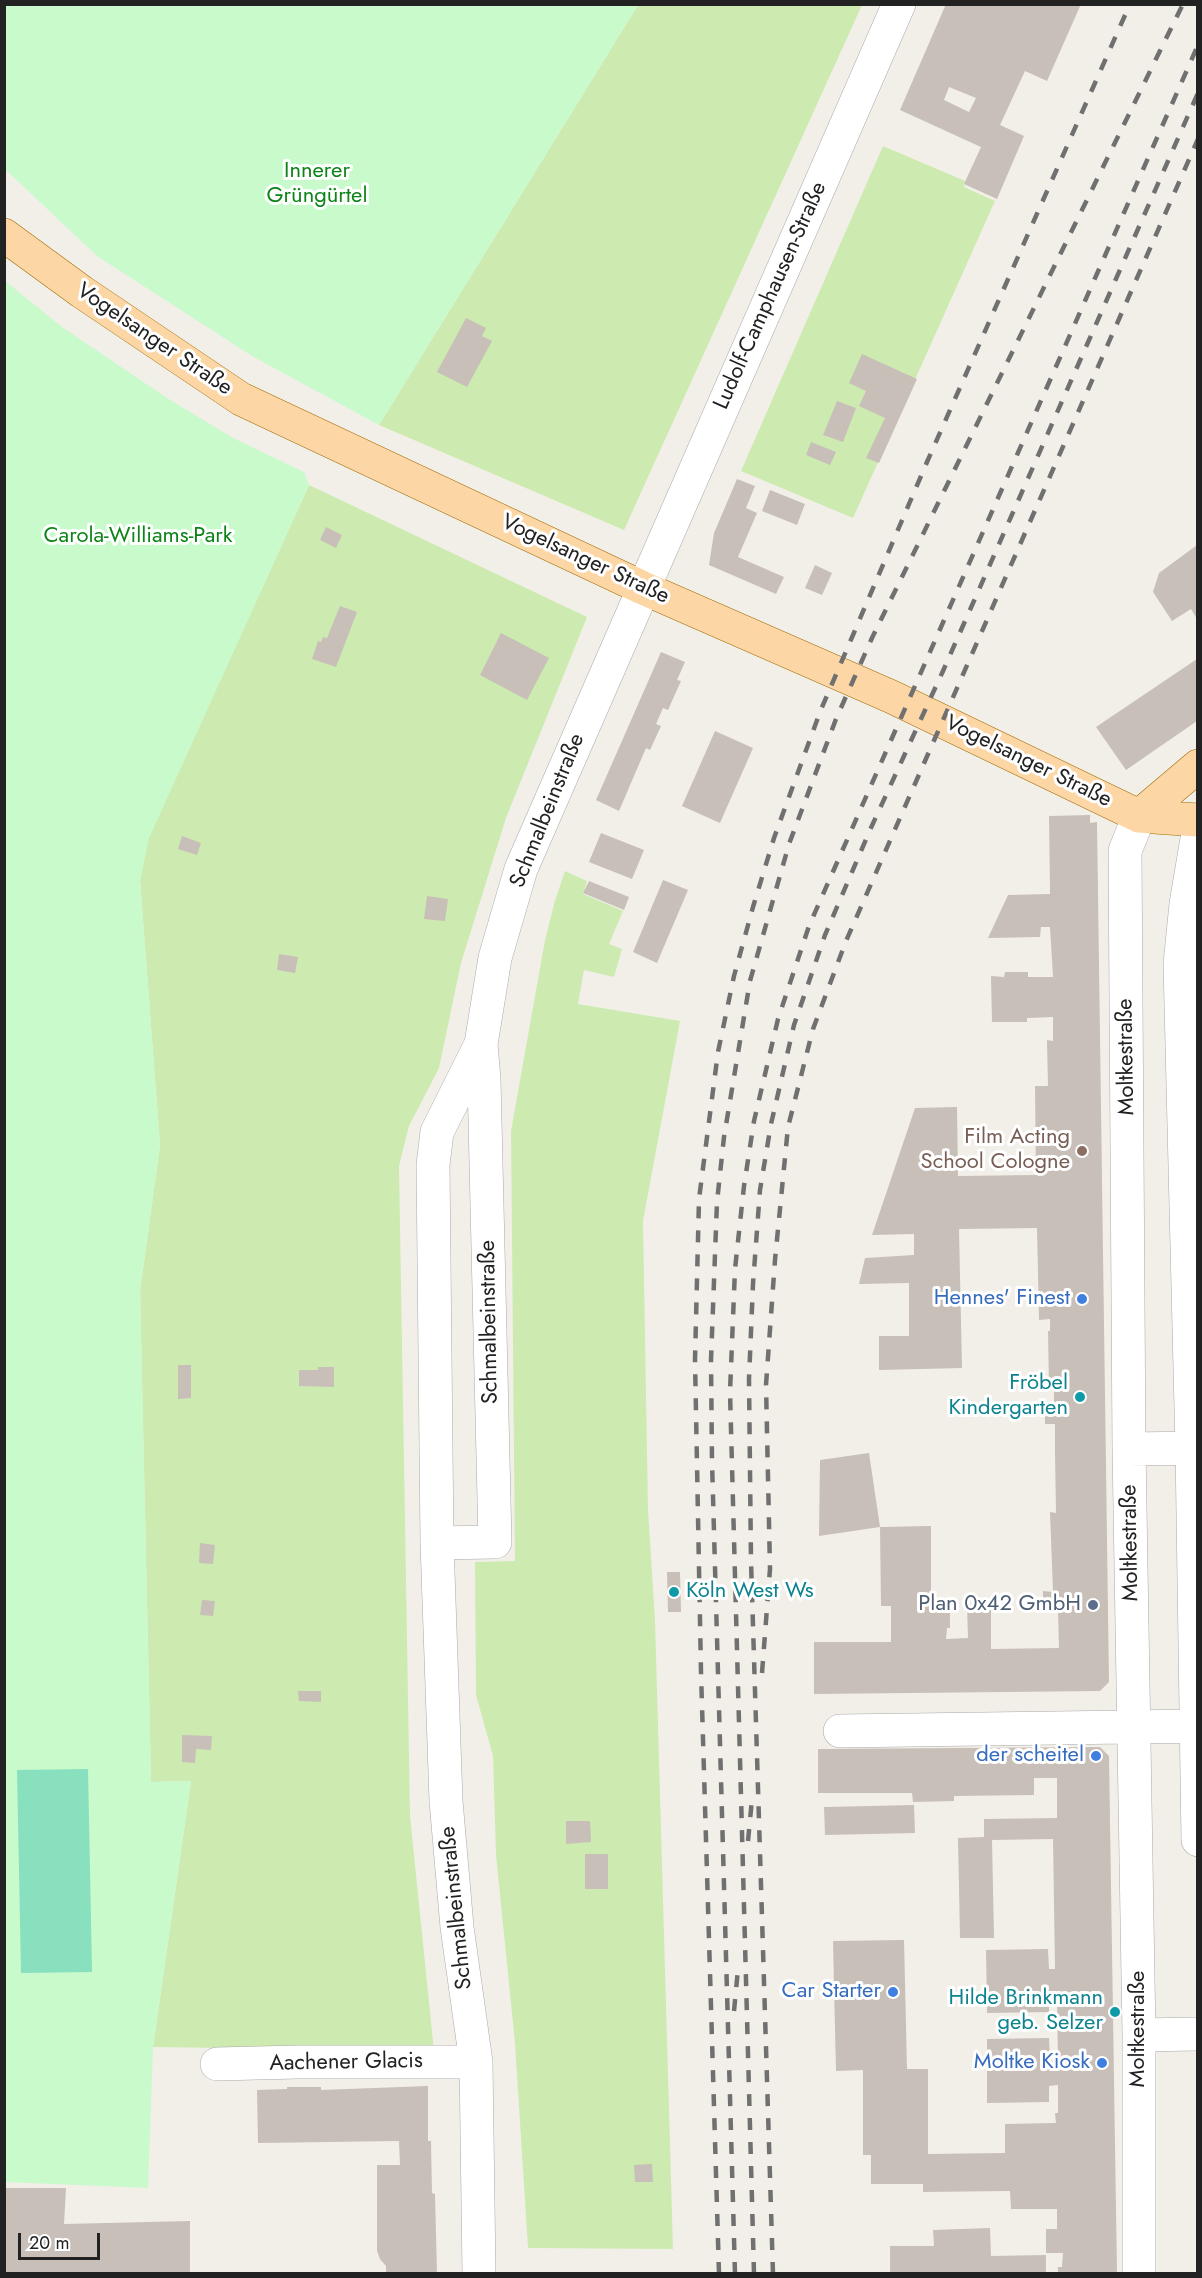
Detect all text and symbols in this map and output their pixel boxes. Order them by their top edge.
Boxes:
park label: Innerer Grüngürtel [266,159,368,210]
street label: Ludolf-Camphausen-Straße [709,178,833,414]
street label: Vogelsanger Straße [71,278,237,402]
street label: Vogelsanger Straße [497,510,673,610]
park label: Carola-Williams-Park [44,524,232,550]
street label: Vogelsanger Straße [940,710,1116,814]
street label: Schmalbeinstraße [505,730,591,892]
street label: Moltkestraße [1113,998,1141,1116]
place label: Film Acting School Cologne [921,1125,1070,1176]
marker: Film Acting School Cologne [1075,1144,1089,1158]
street label: Schmalbeinstraße [475,1240,505,1404]
place label: Hennes' Finest [934,1286,1070,1312]
marker: Hennes' Finest [1075,1292,1089,1306]
place label: Fröbel Kindergarten [948,1371,1068,1422]
marker: Fröbel Kindergarten [1073,1390,1087,1404]
street label: Moltkestraße [1117,1484,1145,1602]
place label: Köln West Ws [686,1579,814,1605]
marker: Köln West Ws [667,1585,681,1599]
place label: Plan 0x42 GmbH [918,1592,1081,1618]
marker: Plan 0x42 GmbH [1086,1598,1100,1612]
place label: der scheitel [976,1743,1084,1769]
marker: der scheitel [1089,1749,1103,1763]
street label: Schmalbeinstraße [435,1825,479,1991]
street label: Moltkestraße [1126,1971,1152,2087]
place label: Car Starter [782,1979,881,2005]
marker: Car Starter [886,1985,900,1999]
place label: Hilde Brinkmann geb. Selzer [948,1986,1103,2038]
marker: Hilde Brinkmann geb. Selzer [1108,2005,1122,2019]
street label: Aachener Glacis [269,2048,423,2078]
place label: Moltke Kiosk [974,2050,1090,2076]
marker: Moltke Kiosk [1095,2056,1109,2070]
scale bar [21,2221,104,2259]
text: 20 m [29,2230,69,2256]

